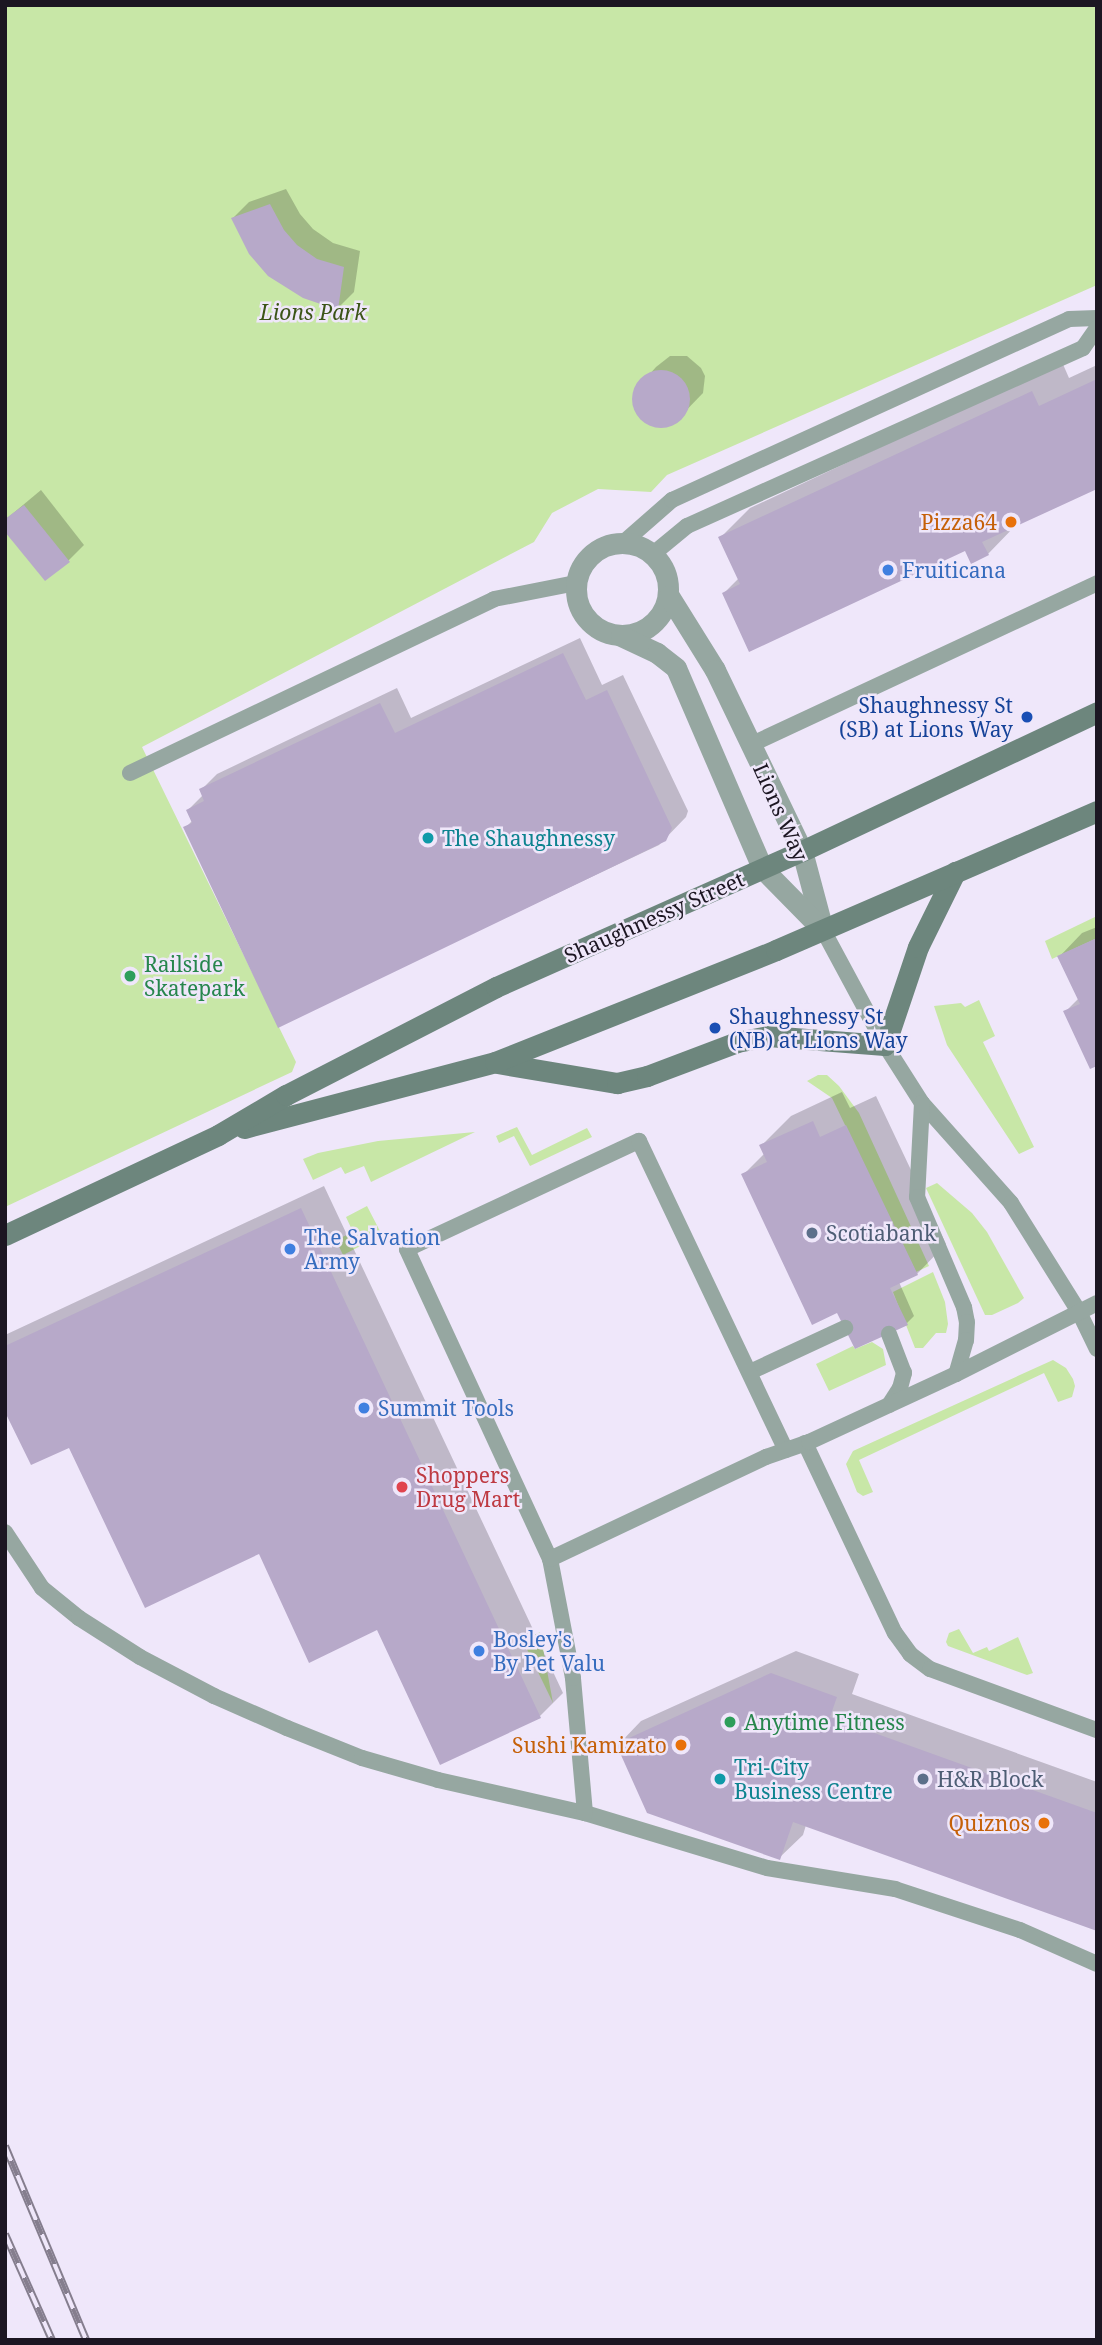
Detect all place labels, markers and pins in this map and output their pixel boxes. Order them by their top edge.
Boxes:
place label: Pizza64 [921,509,997,535]
marker: Pizza64 [1003,514,1019,530]
place label: Fruiticana [902,557,1006,583]
marker: Fruiticana [880,562,896,578]
place label: Shaughnessy St (SB) at Lions Way [839,692,1013,742]
marker: Shaughnessy St (SB) at Lions Way [1019,709,1035,725]
place label: The Shaughnessy [442,825,615,851]
marker: The Shaughnessy [420,830,436,846]
place label: Railside Skatepark [144,951,245,1001]
marker: Railside Skatepark [122,968,138,984]
place label: Shaughnessy St (NB) at Lions Way [729,1003,908,1053]
marker: Shaughnessy St (NB) at Lions Way [707,1020,723,1036]
place label: Scotiabank [826,1220,936,1246]
place label: The Salvation Army [304,1224,440,1274]
marker: Scotiabank [804,1225,820,1241]
marker: The Salvation Army [282,1241,298,1257]
place label: Summit Tools [378,1395,514,1421]
marker: Summit Tools [356,1400,372,1416]
place label: Shoppers Drug Mart [416,1462,520,1512]
marker: Shoppers Drug Mart [394,1479,410,1495]
place label: Bosley's By Pet Valu [493,1626,605,1676]
marker: Bosley's By Pet Valu [471,1643,487,1659]
place label: Anytime Fitness [744,1709,905,1735]
marker: Anytime Fitness [722,1714,738,1730]
place label: Sushi Kamizato [512,1732,667,1758]
marker: Sushi Kamizato [673,1737,689,1753]
place label: Tri-City Business Centre [734,1754,893,1804]
place label: H&R Block [937,1766,1043,1792]
marker: Tri-City Business Centre [712,1771,728,1787]
marker: H&R Block [915,1771,931,1787]
place label: Quiznos [948,1810,1030,1836]
marker: Quiznos [1036,1815,1052,1831]

